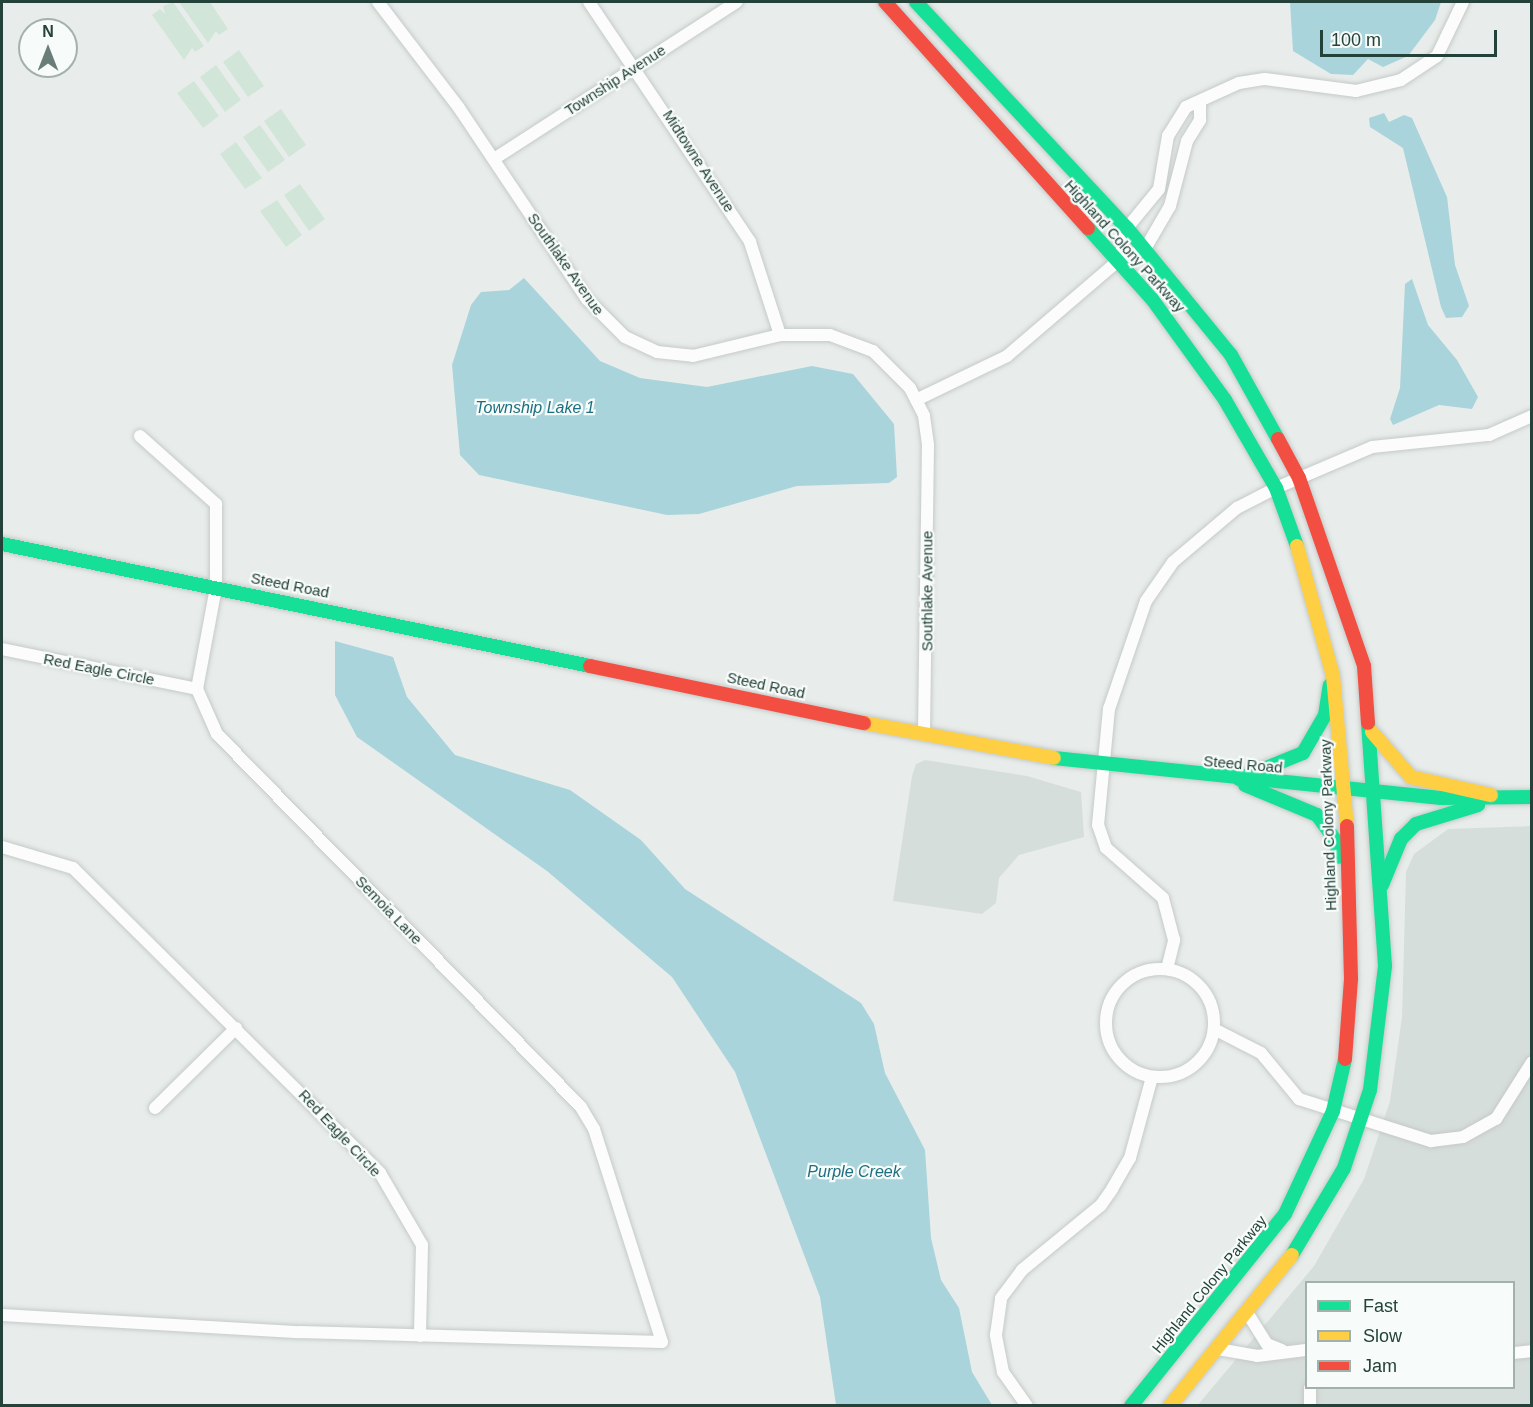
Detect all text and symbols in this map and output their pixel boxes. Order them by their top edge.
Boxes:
north arrow [18,18,78,78]
scale bar [1323,18,1500,56]
text: N [42,23,54,40]
text: 100 m [1331,30,1381,50]
street label: Township Avenue [561,41,669,119]
street label: Midtowne Avenue [659,106,739,216]
street label: Highland Colony Parkway [1061,176,1189,316]
street label: Southlake Avenue [524,209,608,319]
water label: Township Lake 1 [475,398,595,418]
street label: Southlake Avenue [918,530,936,652]
street label: Steed Road [249,569,331,601]
street label: Red Eagle Circle [42,649,156,689]
street label: Steed Road [725,668,807,702]
street label: Highland Colony Parkway [1316,739,1340,911]
street label: Steed Road [1203,752,1283,776]
street label: Semoia Lane [352,872,426,948]
street label: Red Eagle Circle [295,1086,385,1180]
water label: Purple Creek [807,1162,901,1182]
street label: Highland Colony Parkway [1148,1212,1270,1356]
legend [1305,1281,1515,1389]
text: Fast [1363,1296,1398,1316]
text: Slow [1363,1326,1402,1346]
text: Jam [1363,1356,1397,1376]

